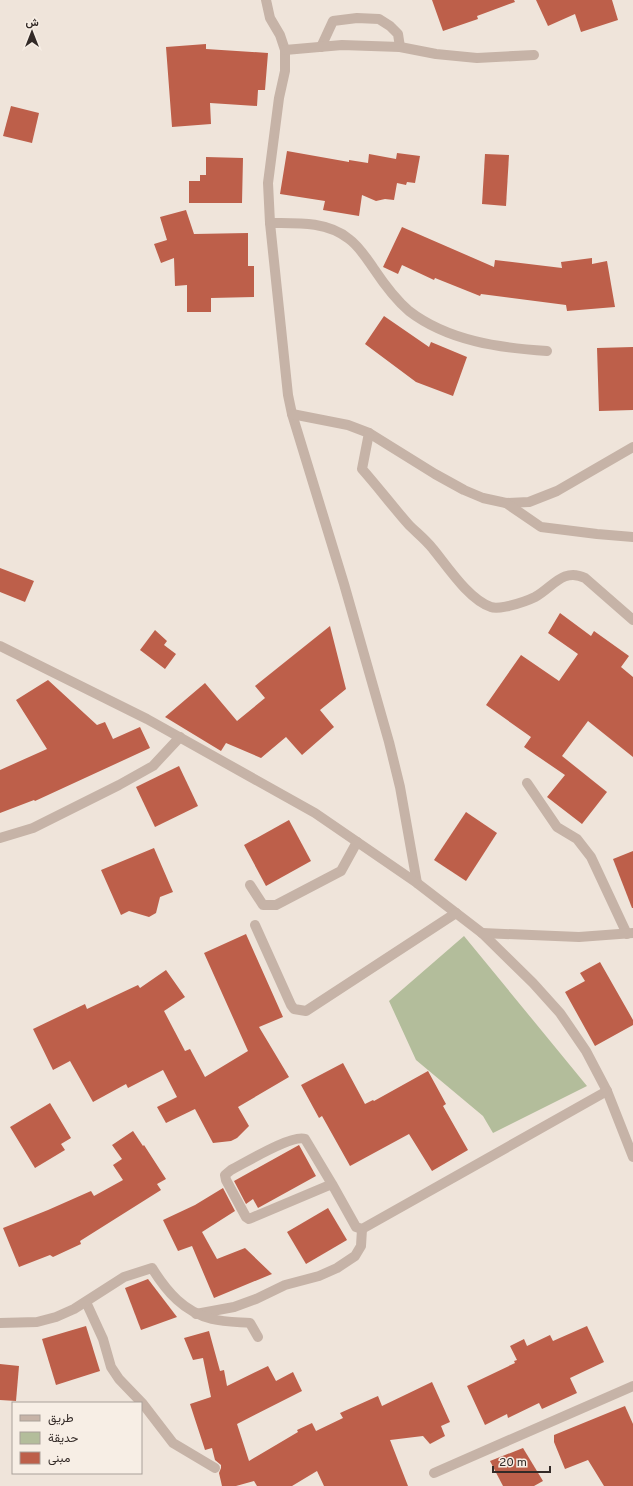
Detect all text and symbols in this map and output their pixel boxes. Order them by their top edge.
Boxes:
north arrow [12,12,52,52]
text: ش [25,16,39,30]
legend [12,1402,142,1474]
text: طريق [48,1411,74,1427]
text: حديقة [48,1431,78,1447]
scale bar [493,1448,550,1474]
text: مبنى [48,1451,70,1467]
text: 20 m [499,1455,527,1471]

